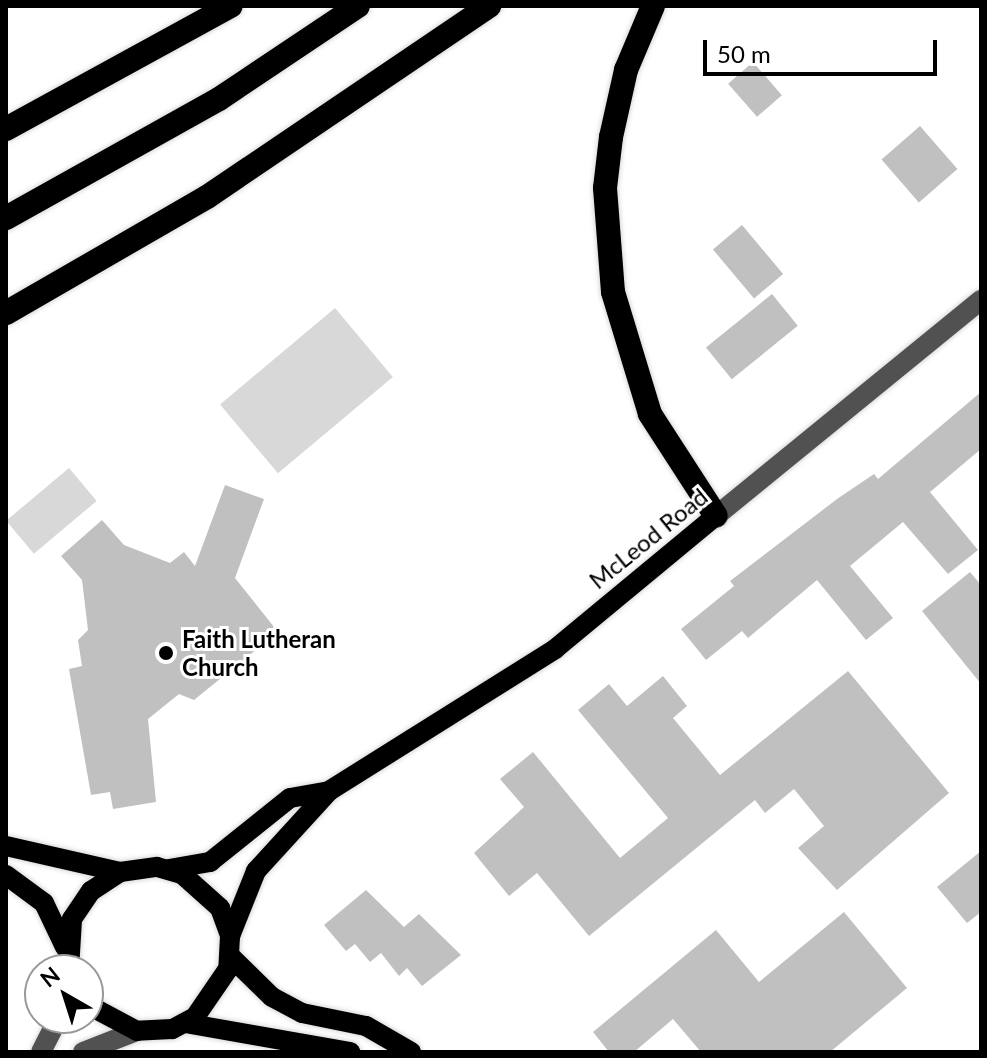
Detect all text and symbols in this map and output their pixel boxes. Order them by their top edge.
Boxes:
scale bar [707,24,941,74]
text: 50 m [717,39,771,68]
street label: McLeod Road [583,482,713,594]
place label: Faith Lutheran Church [182,625,336,681]
marker: Faith Lutheran Church [157,644,175,662]
north arrow [24,954,104,1034]
text: N [35,961,65,992]

